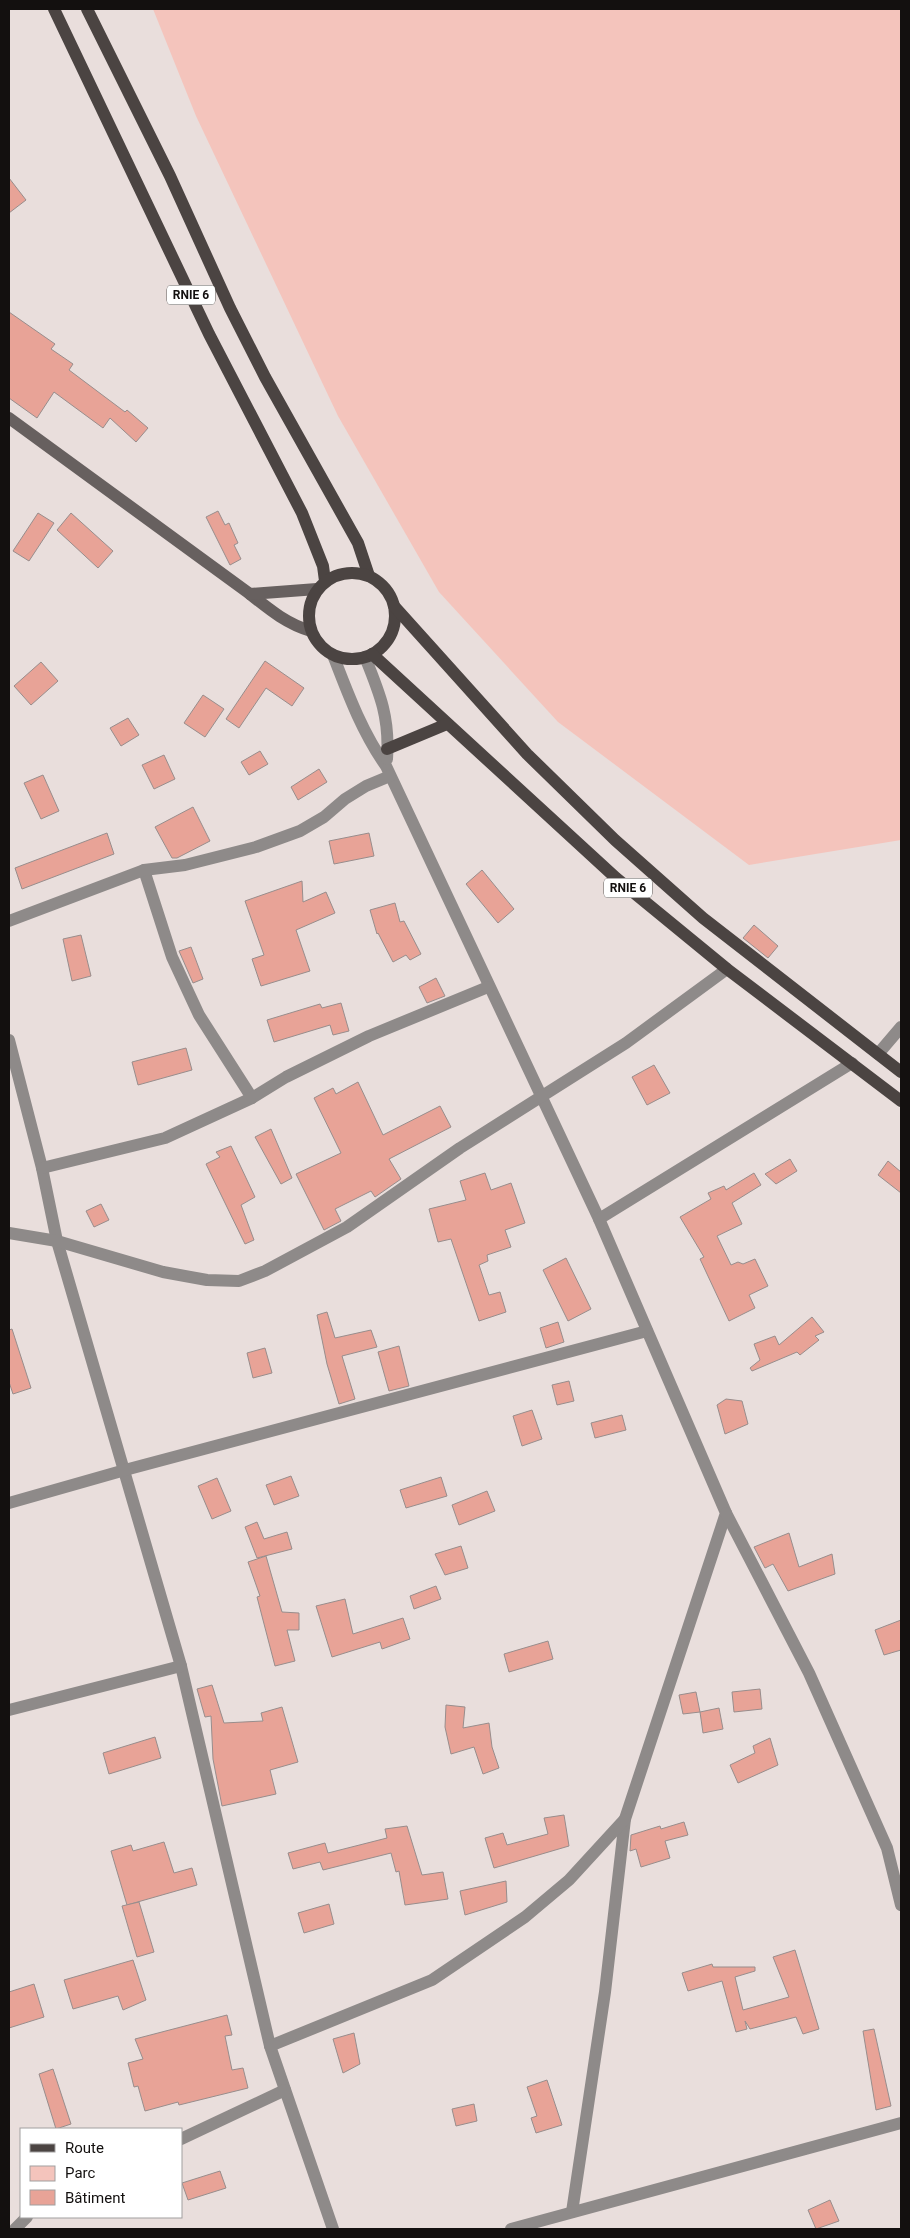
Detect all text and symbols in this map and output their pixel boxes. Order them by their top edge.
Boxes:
road number: RNIE 6 [167,286,215,304]
road number: RNIE 6 [604,878,652,898]
legend [20,2128,182,2218]
text: Route [65,2139,104,2157]
text: Parc [65,2164,95,2182]
text: Bâtiment [65,2189,125,2207]

